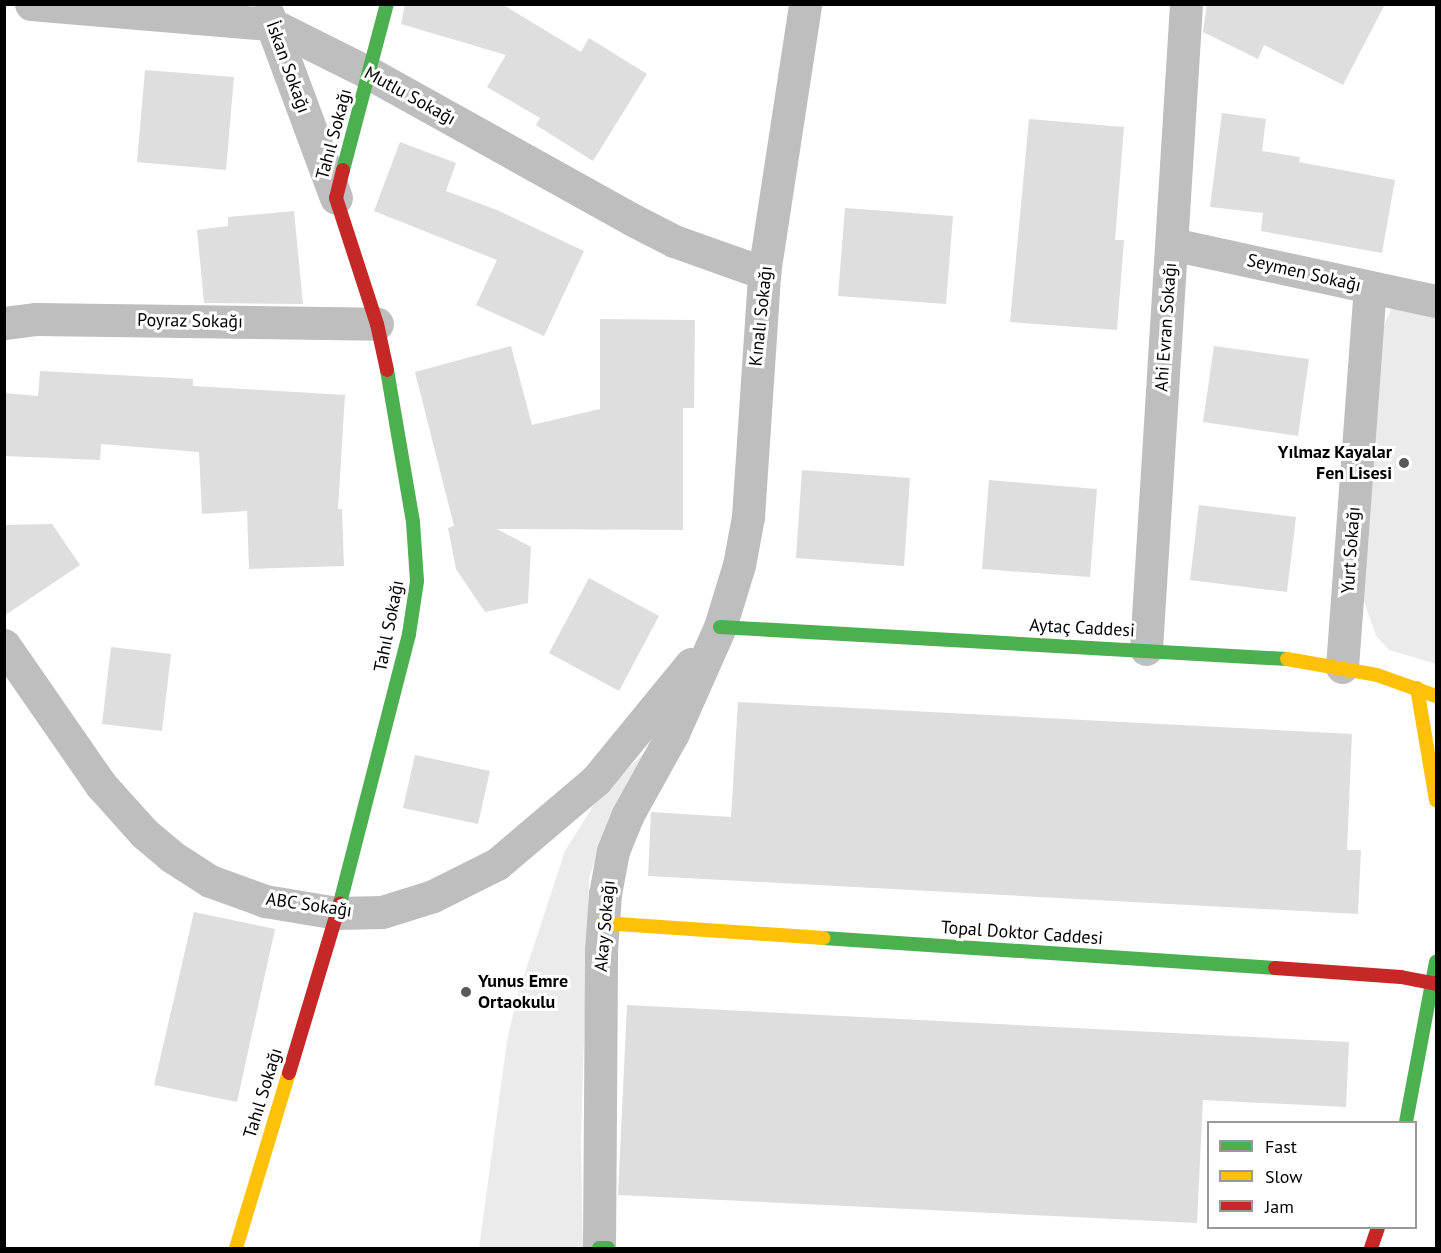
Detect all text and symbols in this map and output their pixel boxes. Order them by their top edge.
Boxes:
street label: İskan Sokağı [261,18,315,116]
street label: Mutlu Sokağı [361,62,459,130]
street label: Tahıl Sokağı [312,86,356,182]
street label: Seymen Sokağı [1245,249,1363,297]
street label: Ahi Evran Sokağı [1151,262,1181,392]
street label: Kınalı Sokağı [745,265,777,367]
street label: Poyraz Sokağı [137,309,243,333]
place label: Yılmaz Kayalar Fen Lisesi [1277,442,1392,484]
marker: Yılmaz Kayalar Fen Lisesi [1397,456,1411,470]
street label: Yurt Sokağı [1337,506,1365,594]
street label: Tahıl Sokağı [370,578,408,674]
street label: Aytaç Caddesi [1028,614,1136,642]
street label: Akay Sokağı [590,879,620,973]
street label: ABC Sokağı [264,888,354,922]
street label: Topal Doktor Caddesi [940,917,1104,949]
place label: Yunus Emre Ortaokulu [478,971,568,1014]
marker: Yunus Emre Ortaokulu [459,985,473,999]
street label: Tahıl Sokağı [239,1045,287,1141]
legend [1207,1121,1417,1229]
text: Fast [1265,1135,1297,1158]
text: Slow [1265,1165,1303,1188]
text: Jam [1265,1195,1294,1218]

